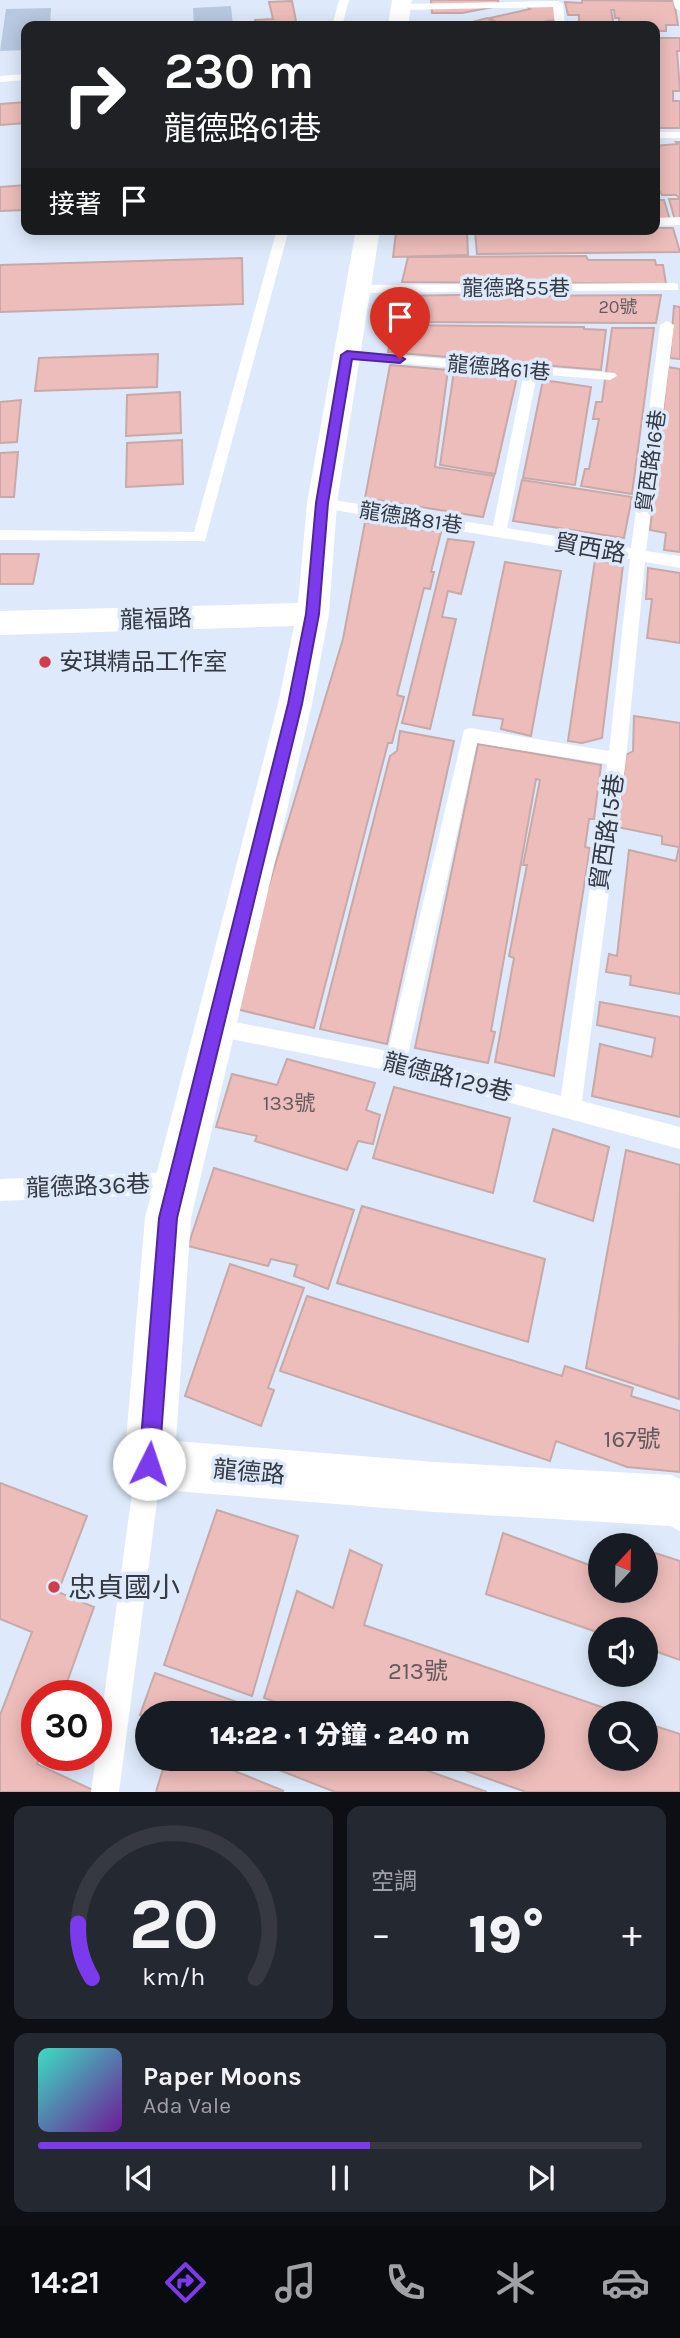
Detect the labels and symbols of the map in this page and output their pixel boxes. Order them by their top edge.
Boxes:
street label: 龍德路55巷 [462,276,570,300]
pin [370,287,430,359]
house number: 20號 [598,296,638,318]
street label: 龍德路61巷 [447,352,551,384]
street label: 貿西路16巷 [632,408,670,514]
street label: 龍德路81巷 [358,498,464,538]
street label: 貿西路 [552,528,628,568]
street label: 龍福路 [120,604,192,634]
place label: 安琪精品工作室 [59,648,227,676]
marker: 安琪精品工作室 [37,654,53,670]
street label: 貿西路15巷 [585,772,629,892]
street label: 龍德路129巷 [381,1047,515,1107]
house number: 133號 [263,1091,315,1115]
street label: 龍德路36巷 [26,1170,150,1202]
house number: 167號 [604,1425,660,1453]
position arrow [112,1427,186,1501]
street label: 龍德路 [212,1455,286,1489]
north arrow [588,1533,658,1603]
place label: 忠貞國小 [68,1571,180,1604]
marker: 忠貞國小 [46,1579,62,1595]
house number: 213號 [388,1657,448,1685]
speed limit sign: 30 [21,1680,112,1771]

